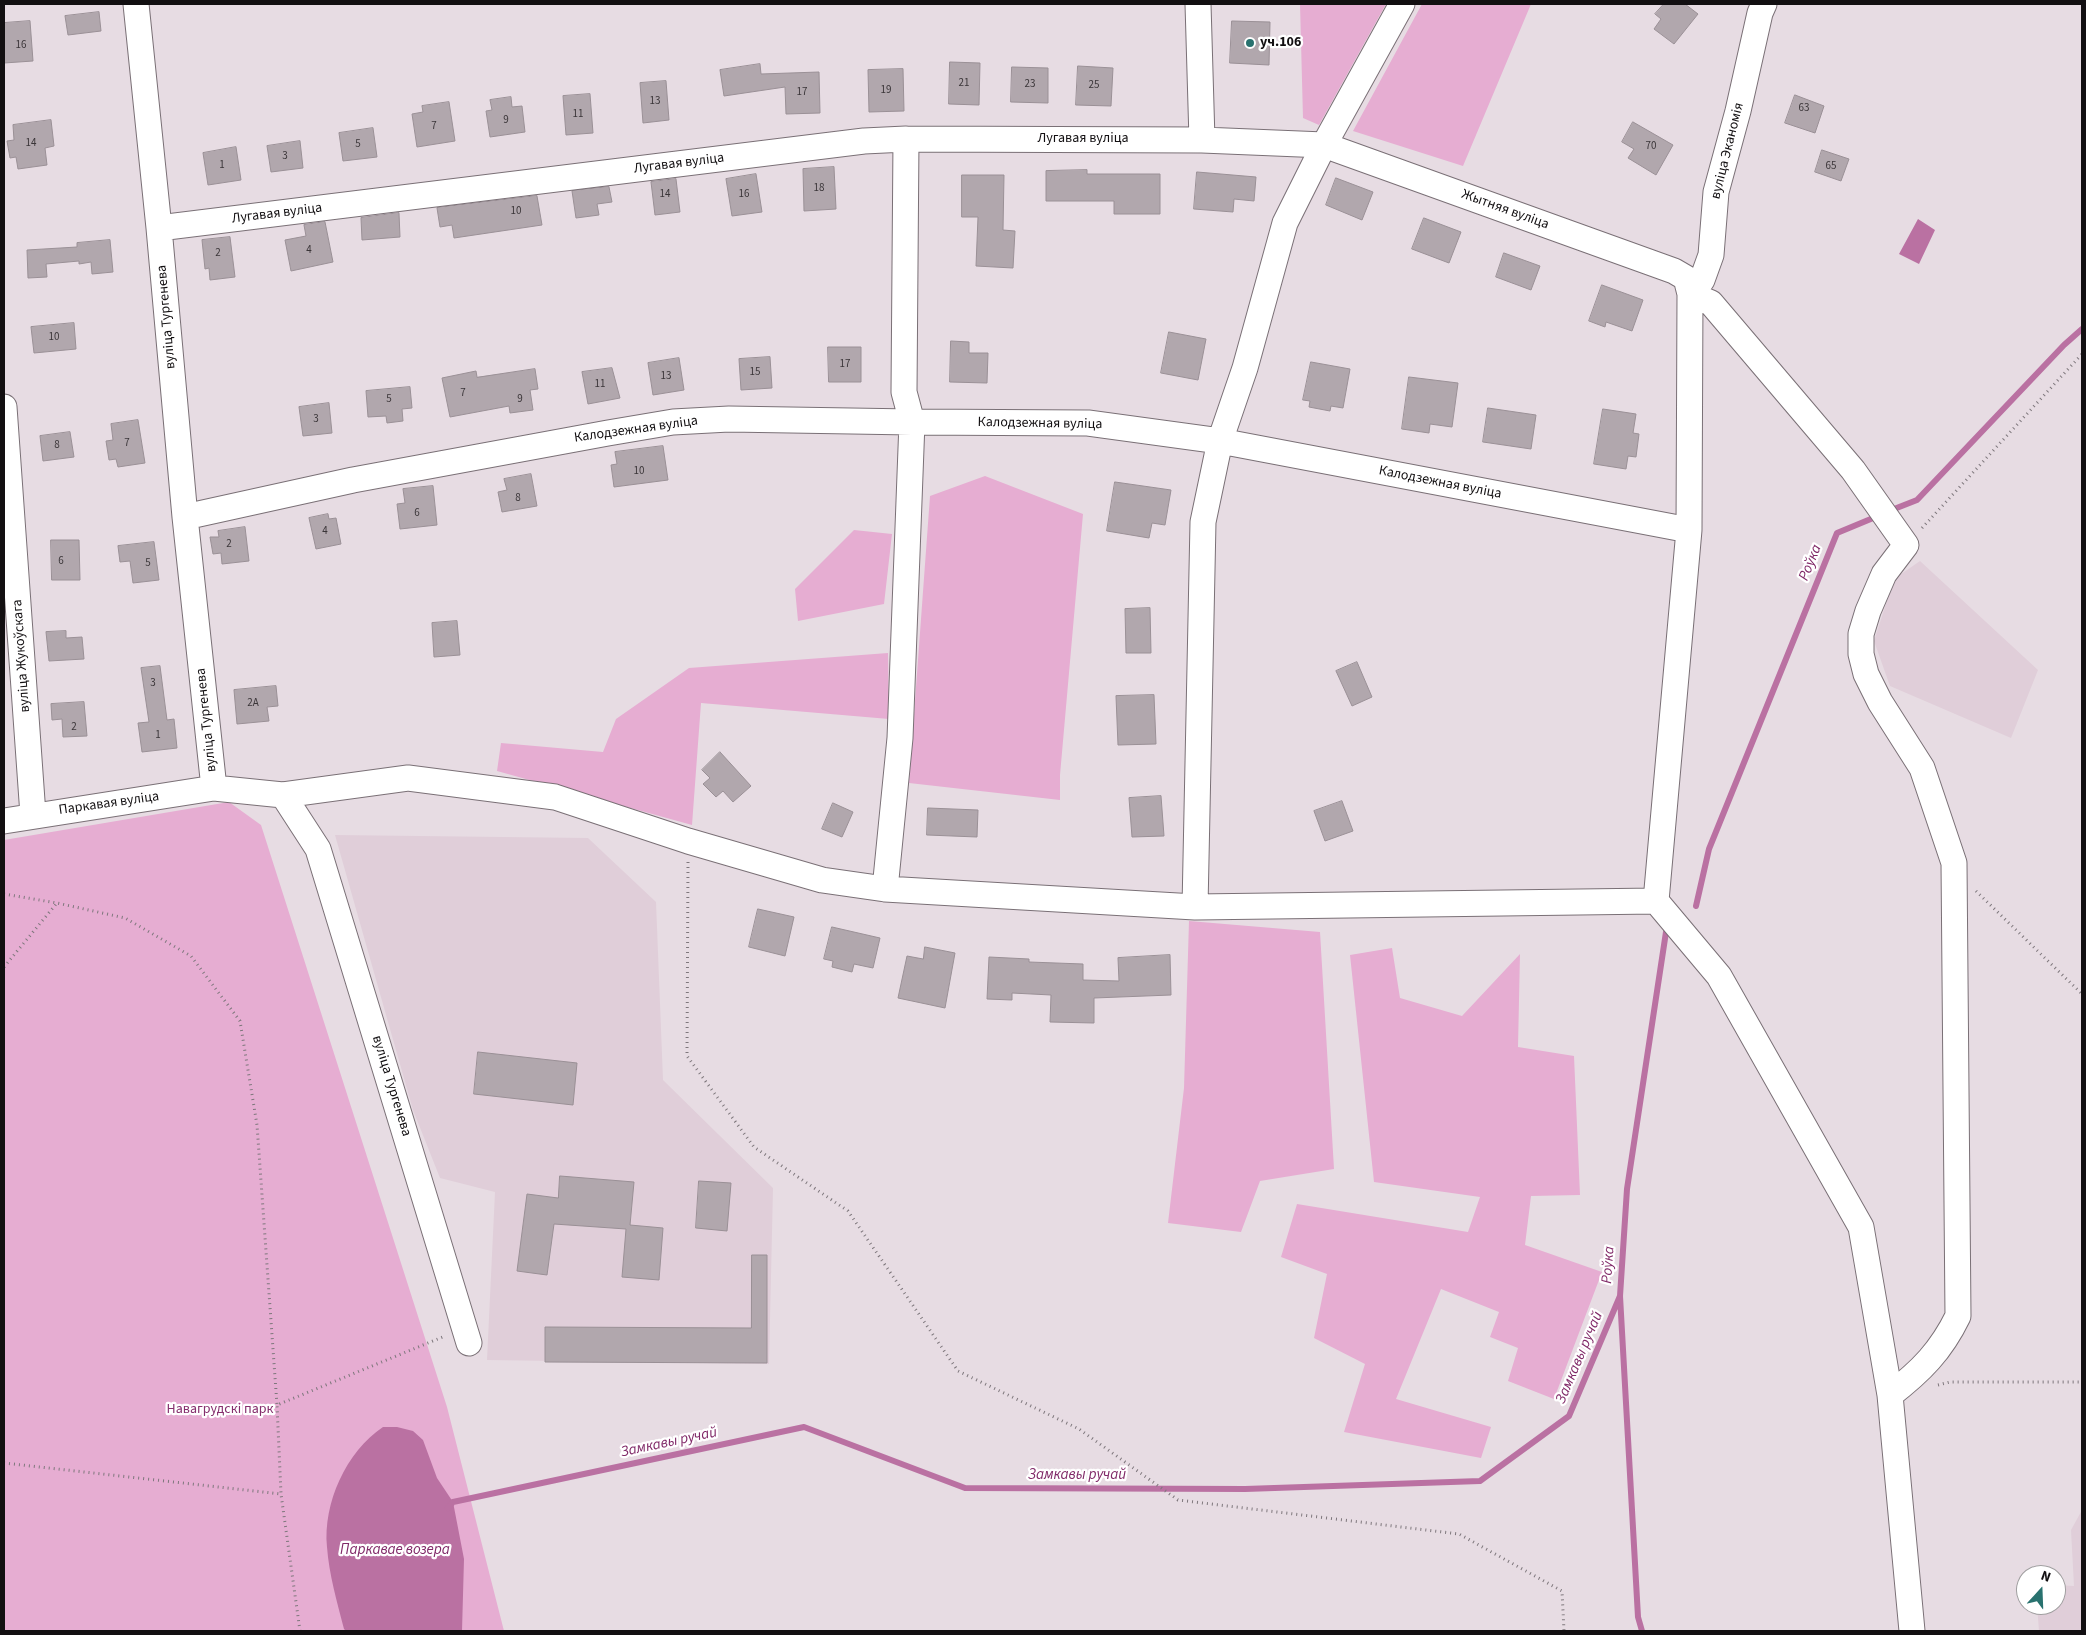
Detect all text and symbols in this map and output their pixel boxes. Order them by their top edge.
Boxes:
place label: уч.106 [1260,35,1301,51]
marker: уч.106 [1244,37,1256,49]
house number: 16 [16,39,26,53]
house number: 21 [959,77,969,91]
house number: 23 [1025,78,1035,92]
house number: 25 [1089,79,1099,93]
house number: 19 [881,84,891,98]
house number: 17 [797,86,807,100]
house number: 13 [650,95,660,109]
street label: вуліца Эканомія [1708,101,1748,201]
house number: 63 [1799,102,1809,116]
house number: 11 [573,108,583,122]
house number: 9 [503,114,509,128]
house number: 7 [431,120,437,134]
street label: Лугавая вуліца [1037,131,1129,147]
house number: 14 [26,137,36,151]
house number: 5 [355,138,361,152]
house number: 70 [1646,140,1656,154]
house number: 3 [282,150,288,164]
street label: Лугавая вуліца [633,150,725,178]
house number: 1 [219,159,225,173]
house number: 65 [1826,160,1836,174]
house number: 18 [814,182,824,196]
street label: Жытняя вуліца [1459,186,1551,234]
house number: 14 [660,188,670,202]
house number: 16 [739,188,749,202]
street label: Лугавая вуліца [231,200,323,228]
house number: 10 [511,205,521,219]
house number: 4 [306,244,312,258]
house number: 2 [215,247,221,261]
street label: вуліца Тургенева [154,264,180,370]
house number: 10 [49,331,59,345]
house number: 17 [840,358,850,372]
house number: 15 [750,366,760,380]
house number: 13 [661,370,671,384]
house number: 11 [595,378,605,392]
house number: 7 [460,387,466,401]
house number: 5 [386,393,392,407]
house number: 9 [517,393,523,407]
house number: 3 [313,413,319,427]
street label: Калодзежная вуліца [573,413,699,447]
street label: Калодзежная вуліца [977,415,1103,433]
house number: 7 [124,437,130,451]
house number: 8 [54,439,60,453]
street label: Калодзежная вуліца [1377,463,1503,503]
house number: 10 [634,465,644,479]
house number: 8 [515,492,521,506]
house number: 6 [414,507,420,521]
house number: 4 [322,525,328,539]
house number: 2 [226,538,232,552]
water label: Роўка [1796,542,1826,584]
house number: 6 [58,555,64,569]
house number: 5 [145,557,151,571]
street label: вуліца Жукоўскага [10,599,34,713]
street label: вуліца Тургенева [193,667,221,773]
house number: 3 [150,677,156,691]
house number: 2А [247,697,259,711]
house number: 2 [71,721,77,735]
house number: 1 [155,729,161,743]
street label: Паркавая вуліца [58,789,160,819]
street label: вуліца Тургенева [368,1034,414,1138]
water label: Роўка [1599,1246,1619,1284]
water label: Замкавы ручай [1553,1309,1607,1407]
park label: Навагрудскі парк [167,1402,273,1418]
water label: Замкавы ручай [619,1424,719,1462]
water label: Замкавы ручай [1028,1467,1126,1485]
water label: Паркавае возера [340,1542,450,1560]
north arrow [2016,1565,2066,1615]
text: N [2038,1566,2054,1588]

